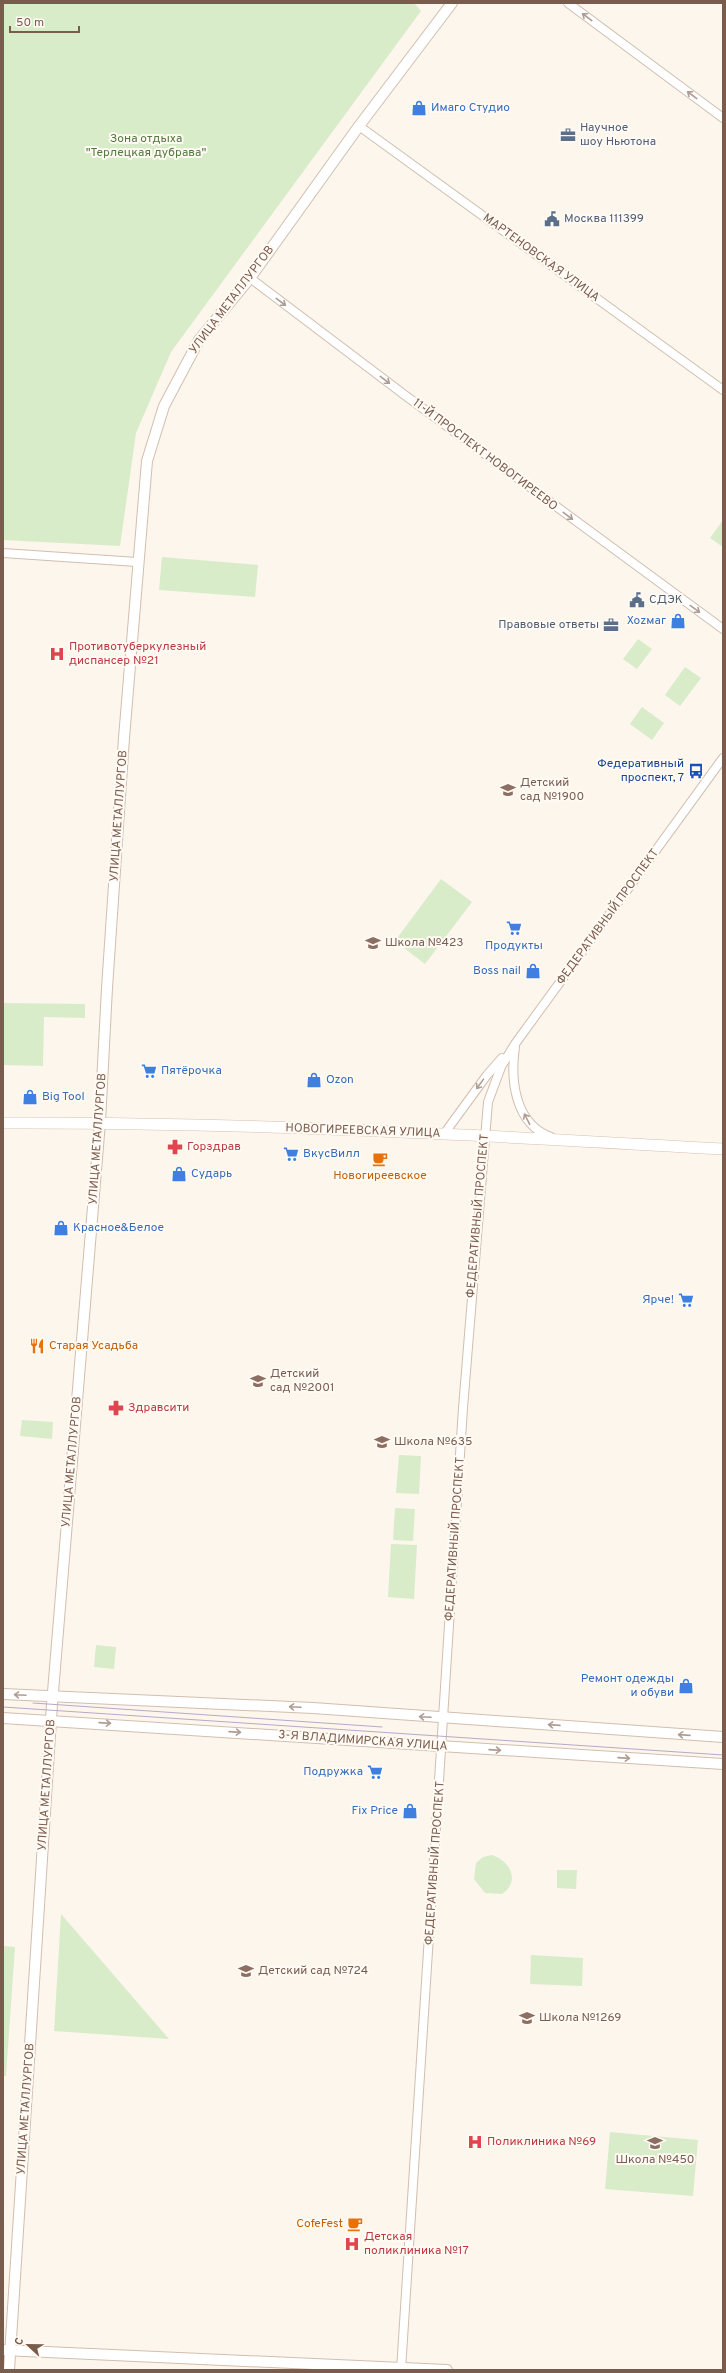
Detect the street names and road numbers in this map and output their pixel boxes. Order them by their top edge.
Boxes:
street label: МАРТЕНОВСКАЯ УЛИЦА [479,210,603,306]
street label: УЛИЦА МЕТАЛЛУРГОВ [186,242,278,357]
street label: 11-Й ПРОСПЕКТ НОВОГИРЕЕВО [409,395,561,515]
street label: УЛИЦА МЕТАЛЛУРГОВ [106,750,132,882]
street label: ФЕДЕРАТИВНЫЙ ПРОСПЕКТ [553,846,663,988]
street label: УЛИЦА МЕТАЛЛУРГОВ [85,1073,111,1205]
street label: НОВОГИРЕЕВСКАЯ УЛИЦА [285,1120,441,1142]
street label: ФЕДЕРАТИВНЫЙ ПРОСПЕКТ [463,1133,493,1299]
street label: УЛИЦА МЕТАЛЛУРГОВ [58,1396,86,1528]
street label: ФЕДЕРАТИВНЫЙ ПРОСПЕКТ [441,1456,469,1622]
street label: УЛИЦА МЕТАЛЛУРГОВ [34,1719,60,1851]
street label: 3-Я ВЛАДИМИРСКАЯ УЛИЦА [278,1727,448,1755]
street label: ФЕДЕРАТИВНЫЙ ПРОСПЕКТ [421,1780,449,1946]
street label: УЛИЦА МЕТАЛЛУРГОВ [13,2043,39,2175]

